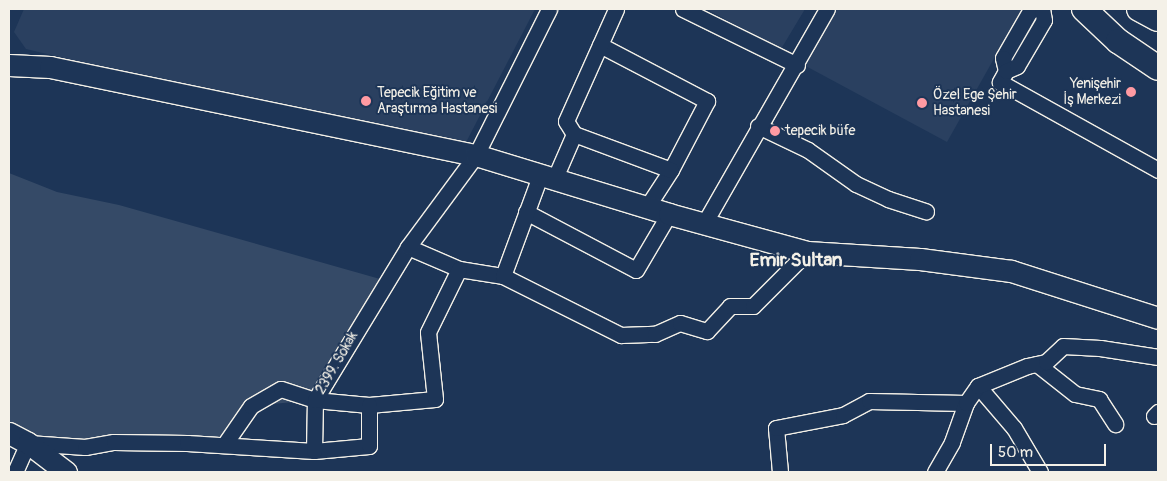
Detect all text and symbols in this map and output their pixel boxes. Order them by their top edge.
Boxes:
place label: Yenişehir İş Merkezi [1063,76,1121,108]
place label: Tepecik Eğitim ve Araştırma Hastanesi [377,85,497,118]
marker: Yenişehir İş Merkezi [1125,86,1137,98]
place label: Özel Ege Şehir Hastanesi [933,87,1017,120]
marker: Tepecik Eğitim ve Araştırma Hastanesi [359,94,373,108]
marker: Özel Ege Şehir Hastanesi [915,96,929,110]
place label: tepecik büfe [785,123,855,139]
marker: tepecik büfe [769,125,781,137]
district label: Emir Sultan [750,250,842,272]
street label: 2399. Sokak [312,329,362,397]
scale bar [992,434,1108,466]
text: 50 m [998,443,1033,462]

